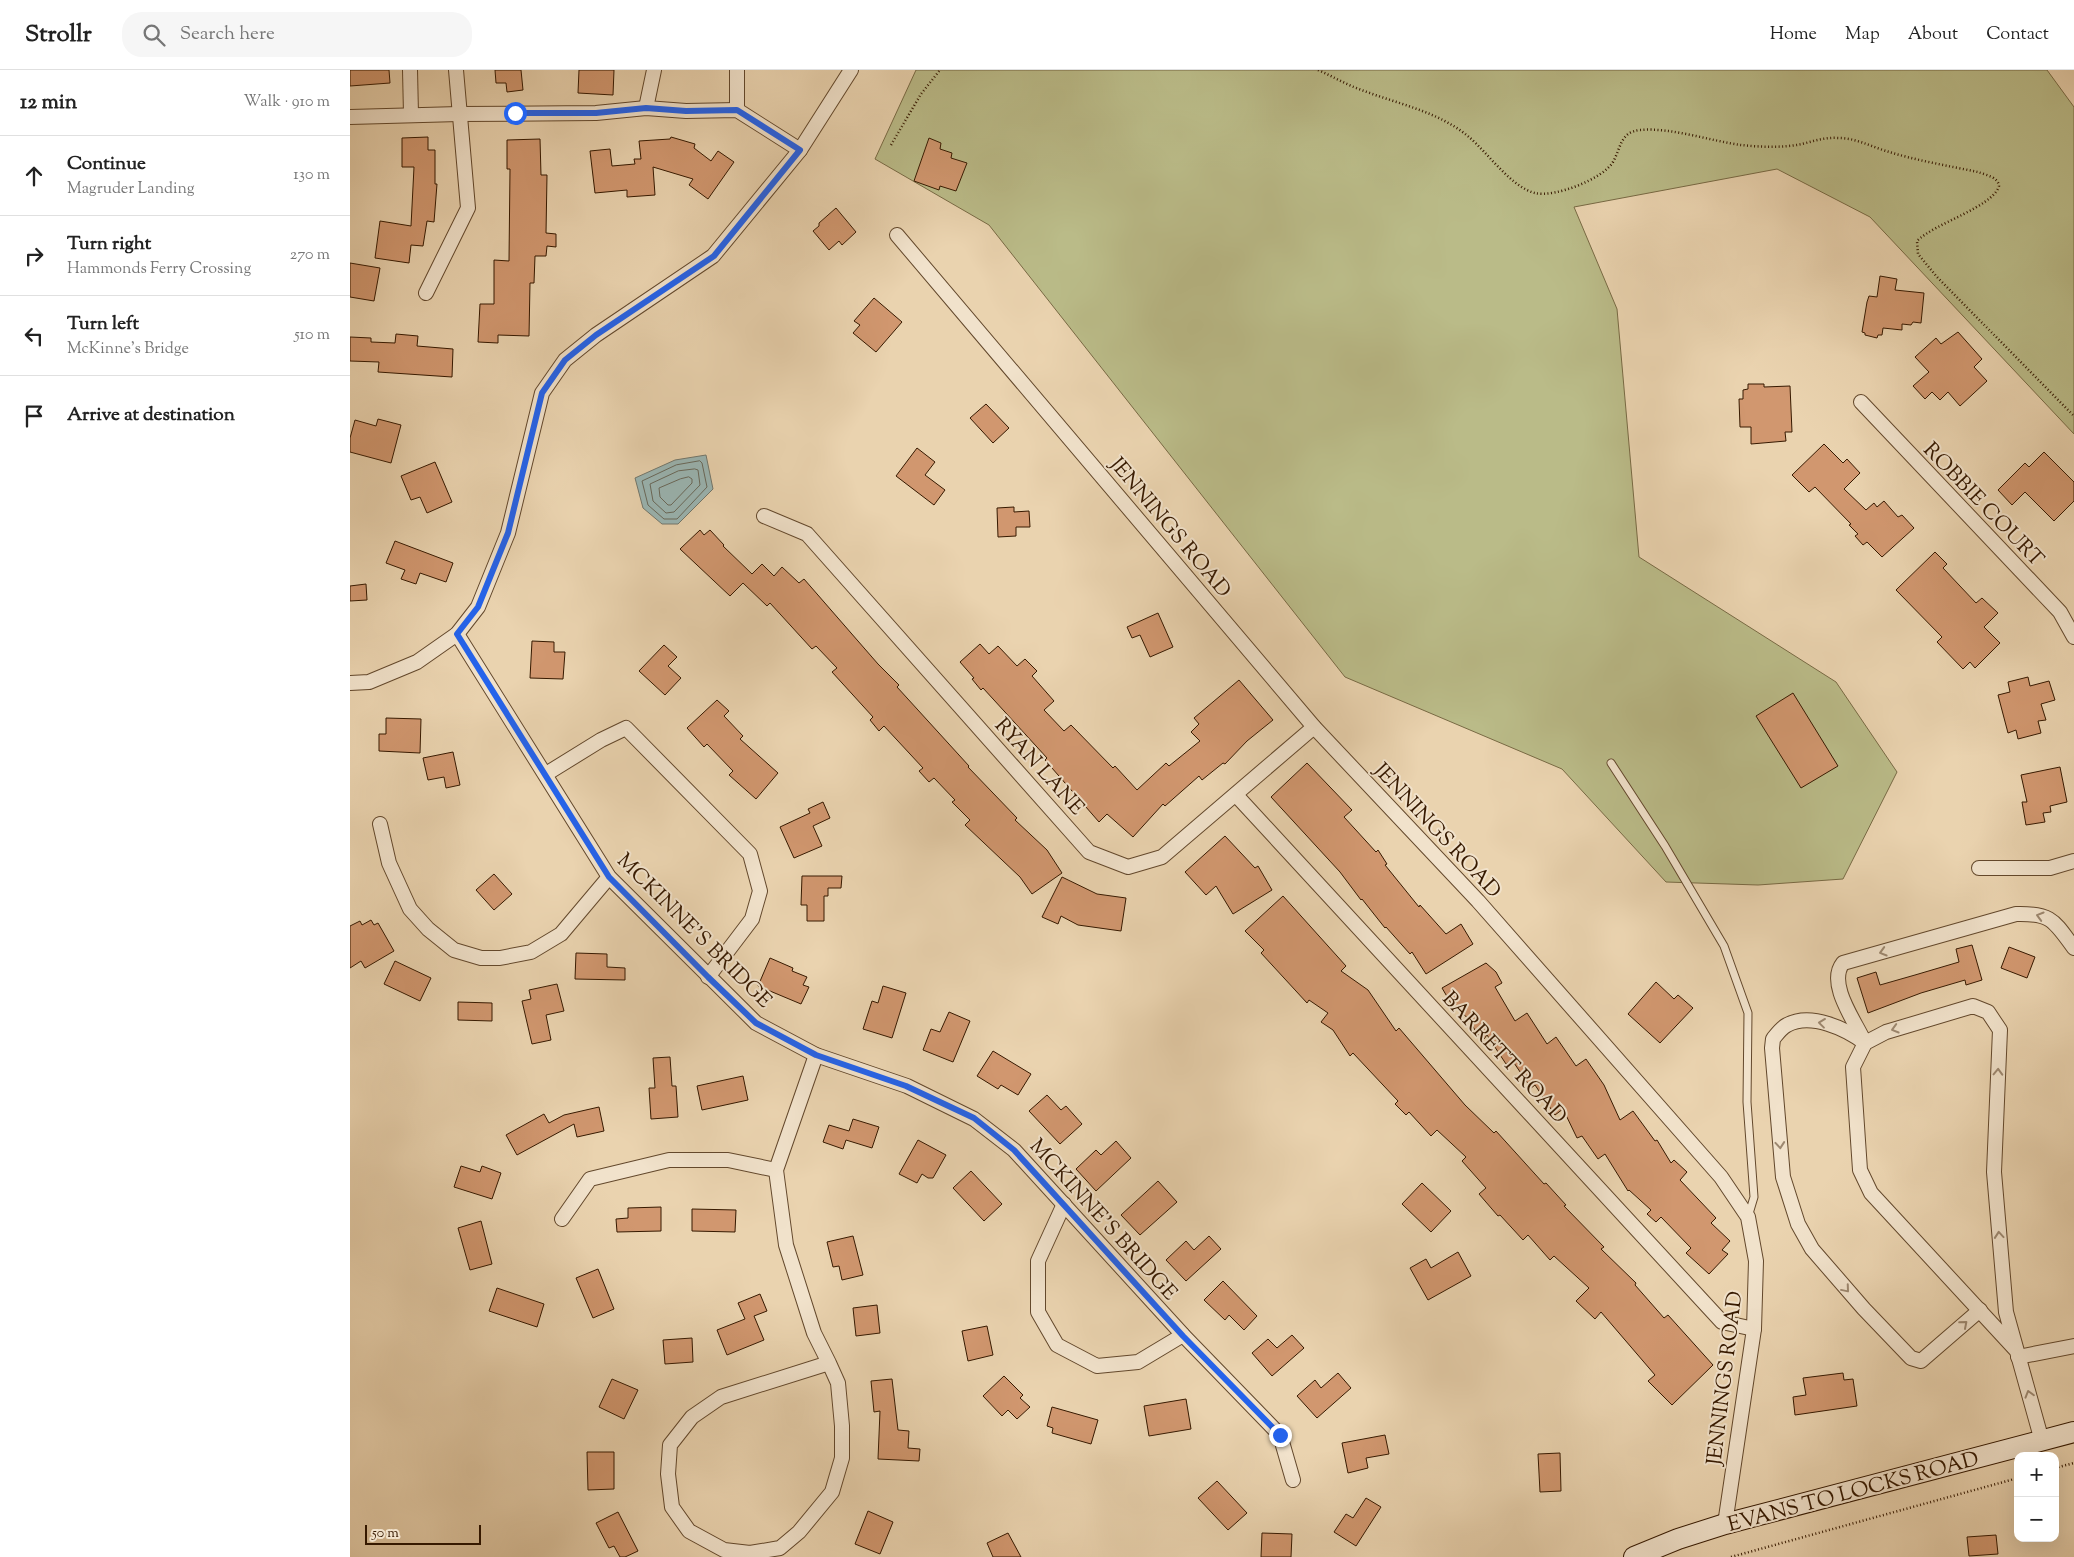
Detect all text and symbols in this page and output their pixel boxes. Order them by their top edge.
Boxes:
search box [122,12,472,57]
text: Strollr [25,18,92,52]
icon: search [140,21,168,49]
text: Search here [180,21,275,48]
text: Home [1770,22,1817,48]
text: Map [1845,22,1880,48]
text: About [1908,22,1958,48]
text: Contact [1986,22,2049,48]
text: 12 min [20,88,77,118]
text: Walk · 910 m [243,91,330,114]
route start [504,102,527,125]
text: Continue [67,151,146,178]
icon: ahead [20,162,48,190]
text: 130 m [293,164,330,187]
text: Magruder Landing [67,178,195,201]
text: Turn right [67,231,151,258]
icon: right [20,242,48,270]
text: 270 m [290,244,330,267]
text: Hammonds Ferry Crossing [67,258,251,281]
text: Turn left [67,311,139,338]
icon: left [20,322,48,350]
text: 510 m [294,324,330,347]
text: McKinne's Bridge [67,338,189,361]
icon: arrive [20,402,48,430]
text: Arrive at destination [67,402,235,429]
street label: ROBBIE COURT [1915,436,2050,575]
street label: JENNINGS ROAD [1101,451,1237,605]
street label: RYAN LANE [987,712,1091,823]
street label: JENNINGS ROAD [1365,756,1507,906]
street label: MCKINNE'S BRIDGE [609,847,778,1016]
one-way arrow [2036,911,2045,921]
one-way arrow [1880,946,1888,956]
street label: BARRETT ROAD [1434,985,1573,1131]
one-way arrow [1818,1018,1826,1029]
one-way arrow [1891,1024,1899,1034]
one-way arrow [1993,1068,2004,1076]
street label: MCKINNE'S BRIDGE [1022,1133,1184,1308]
one-way arrow [1775,1141,1786,1149]
one-way arrow [1994,1230,2005,1238]
one-way arrow [1840,1283,1849,1292]
street label: JENNINGS ROAD [1700,1289,1752,1468]
one-way arrow [1959,1320,1968,1329]
one-way arrow [2024,1390,2034,1398]
route end [1269,1424,1292,1447]
street label: EVANS TO LOCKS ROAD [1725,1445,1983,1541]
map controls [2014,1452,2059,1542]
button: + [2014,1452,2059,1497]
button: − [2014,1497,2059,1542]
scale bar [365,1522,481,1545]
text: 50 m [372,1524,399,1544]

